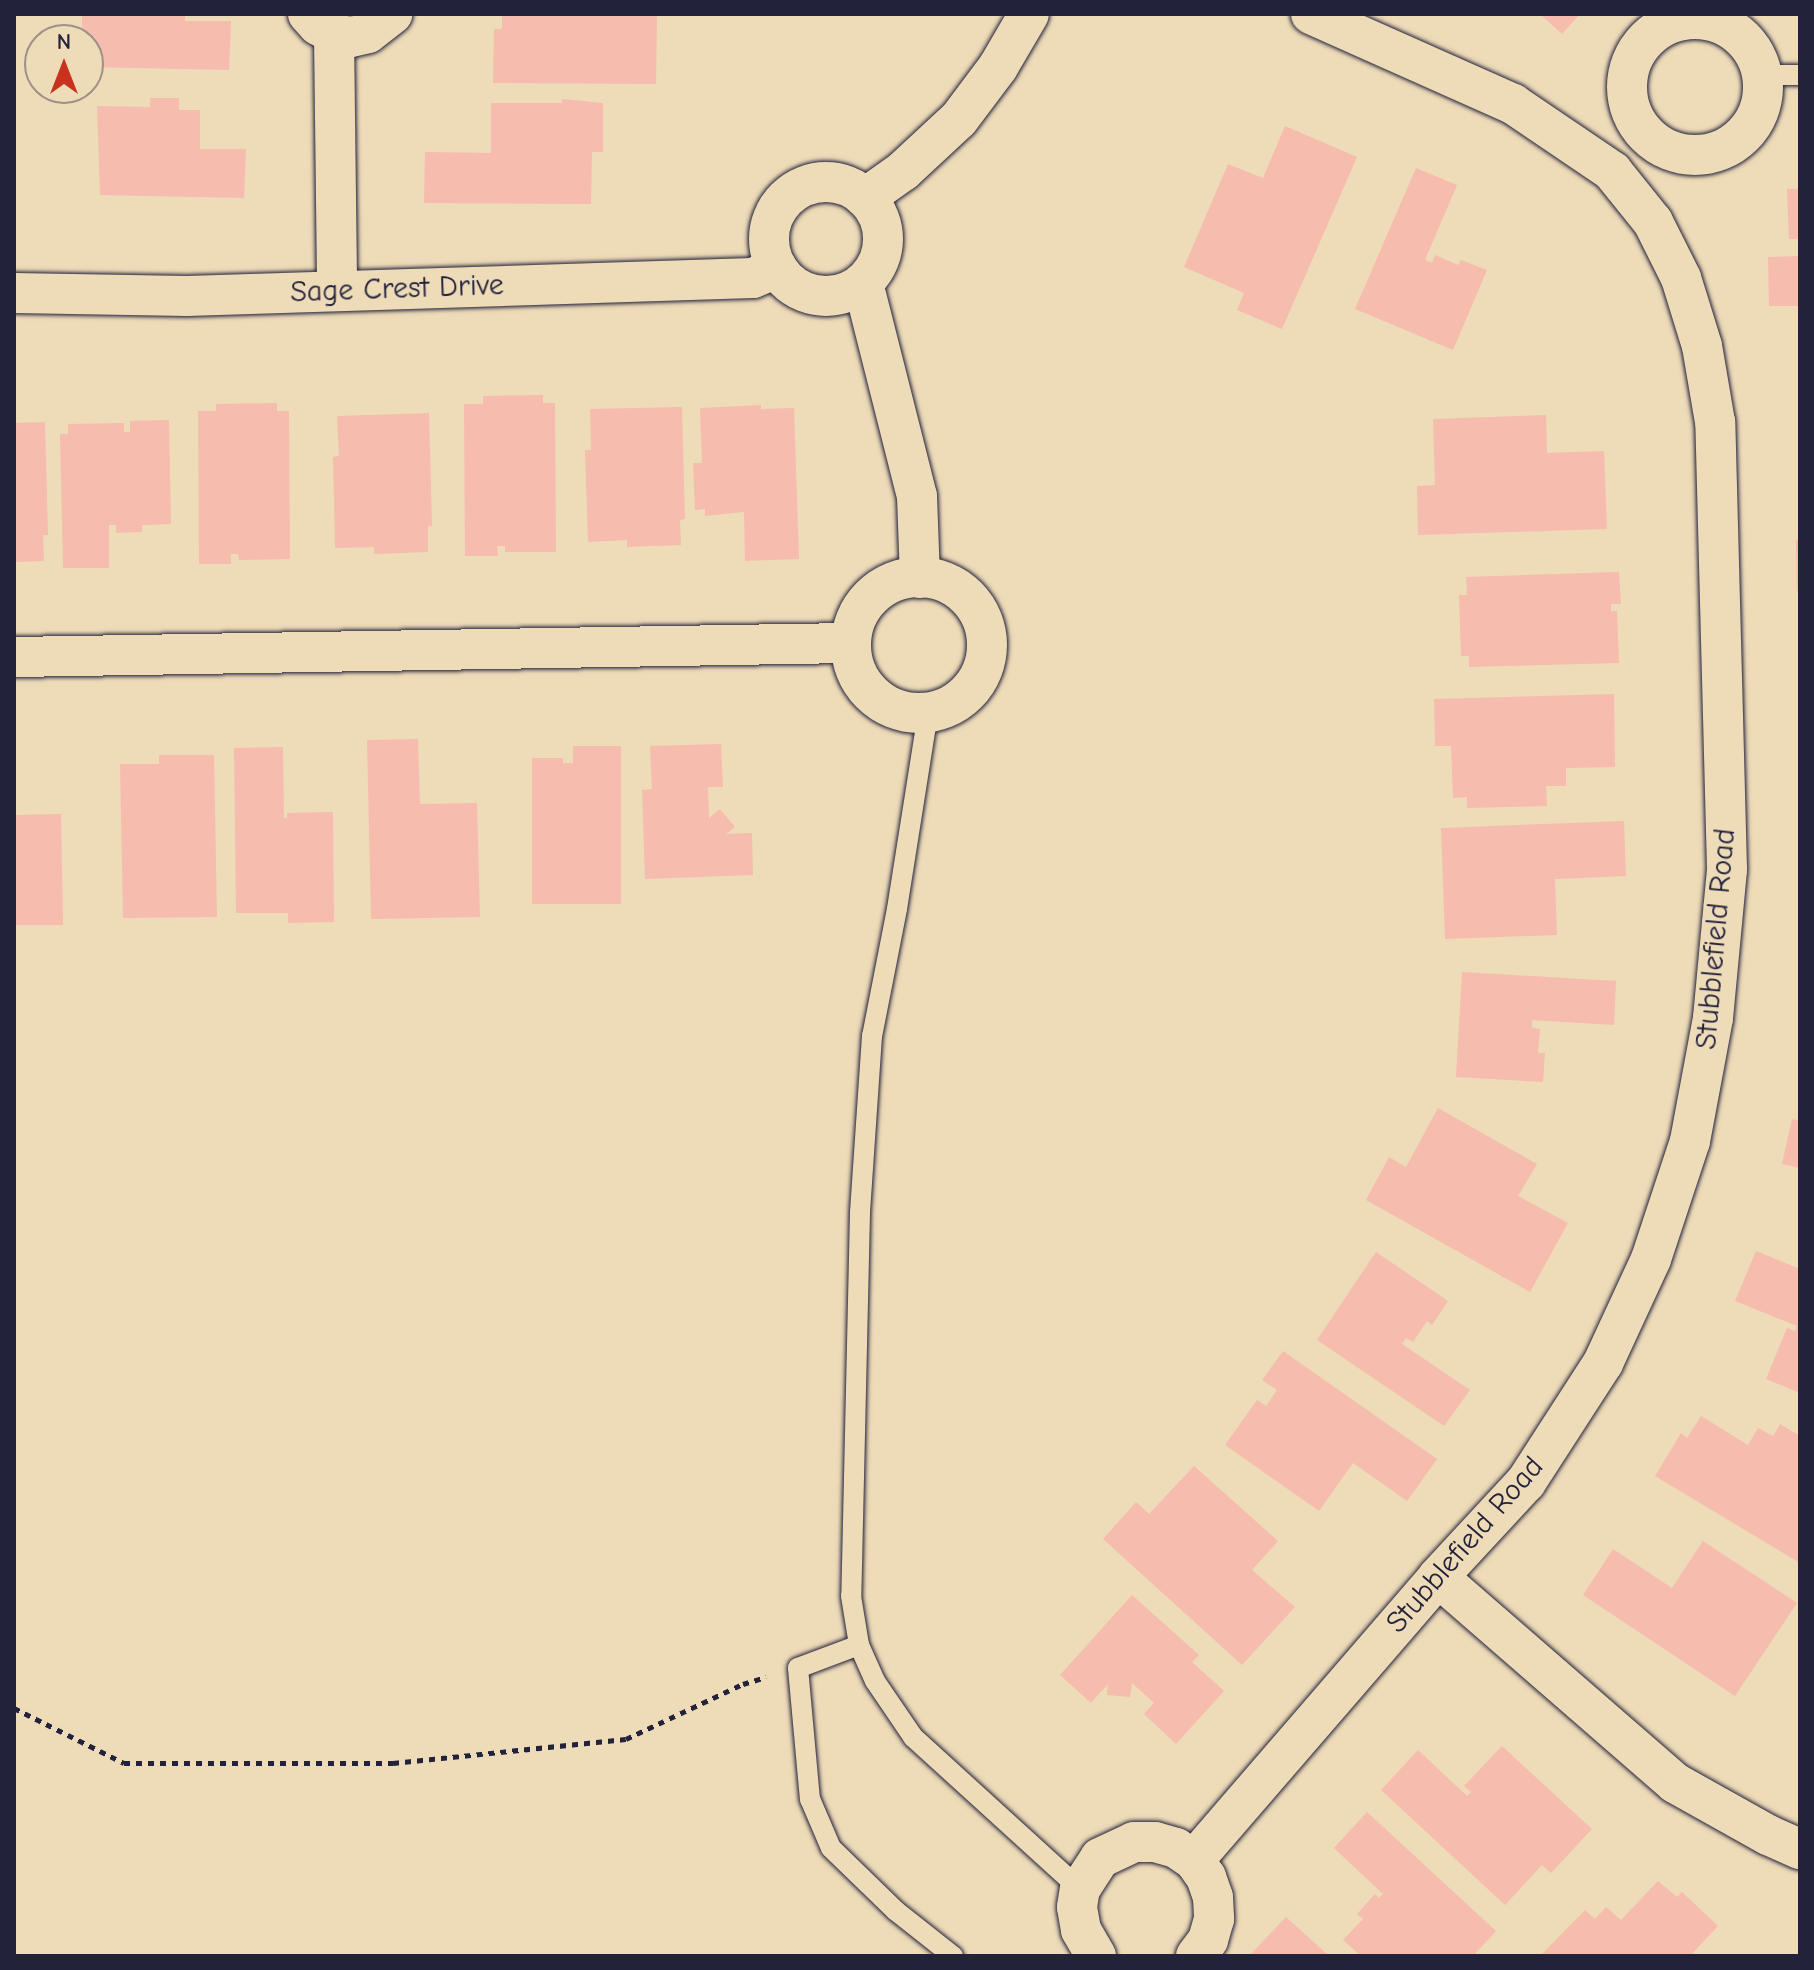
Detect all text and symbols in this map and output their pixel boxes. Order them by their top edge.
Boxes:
north arrow [24,24,104,104]
text: N [57,29,71,55]
street label: Sage Crest Drive [290,267,504,311]
street label: Stubblefield Road [1688,827,1744,1051]
street label: Stubblefield Road [1379,1450,1551,1640]

